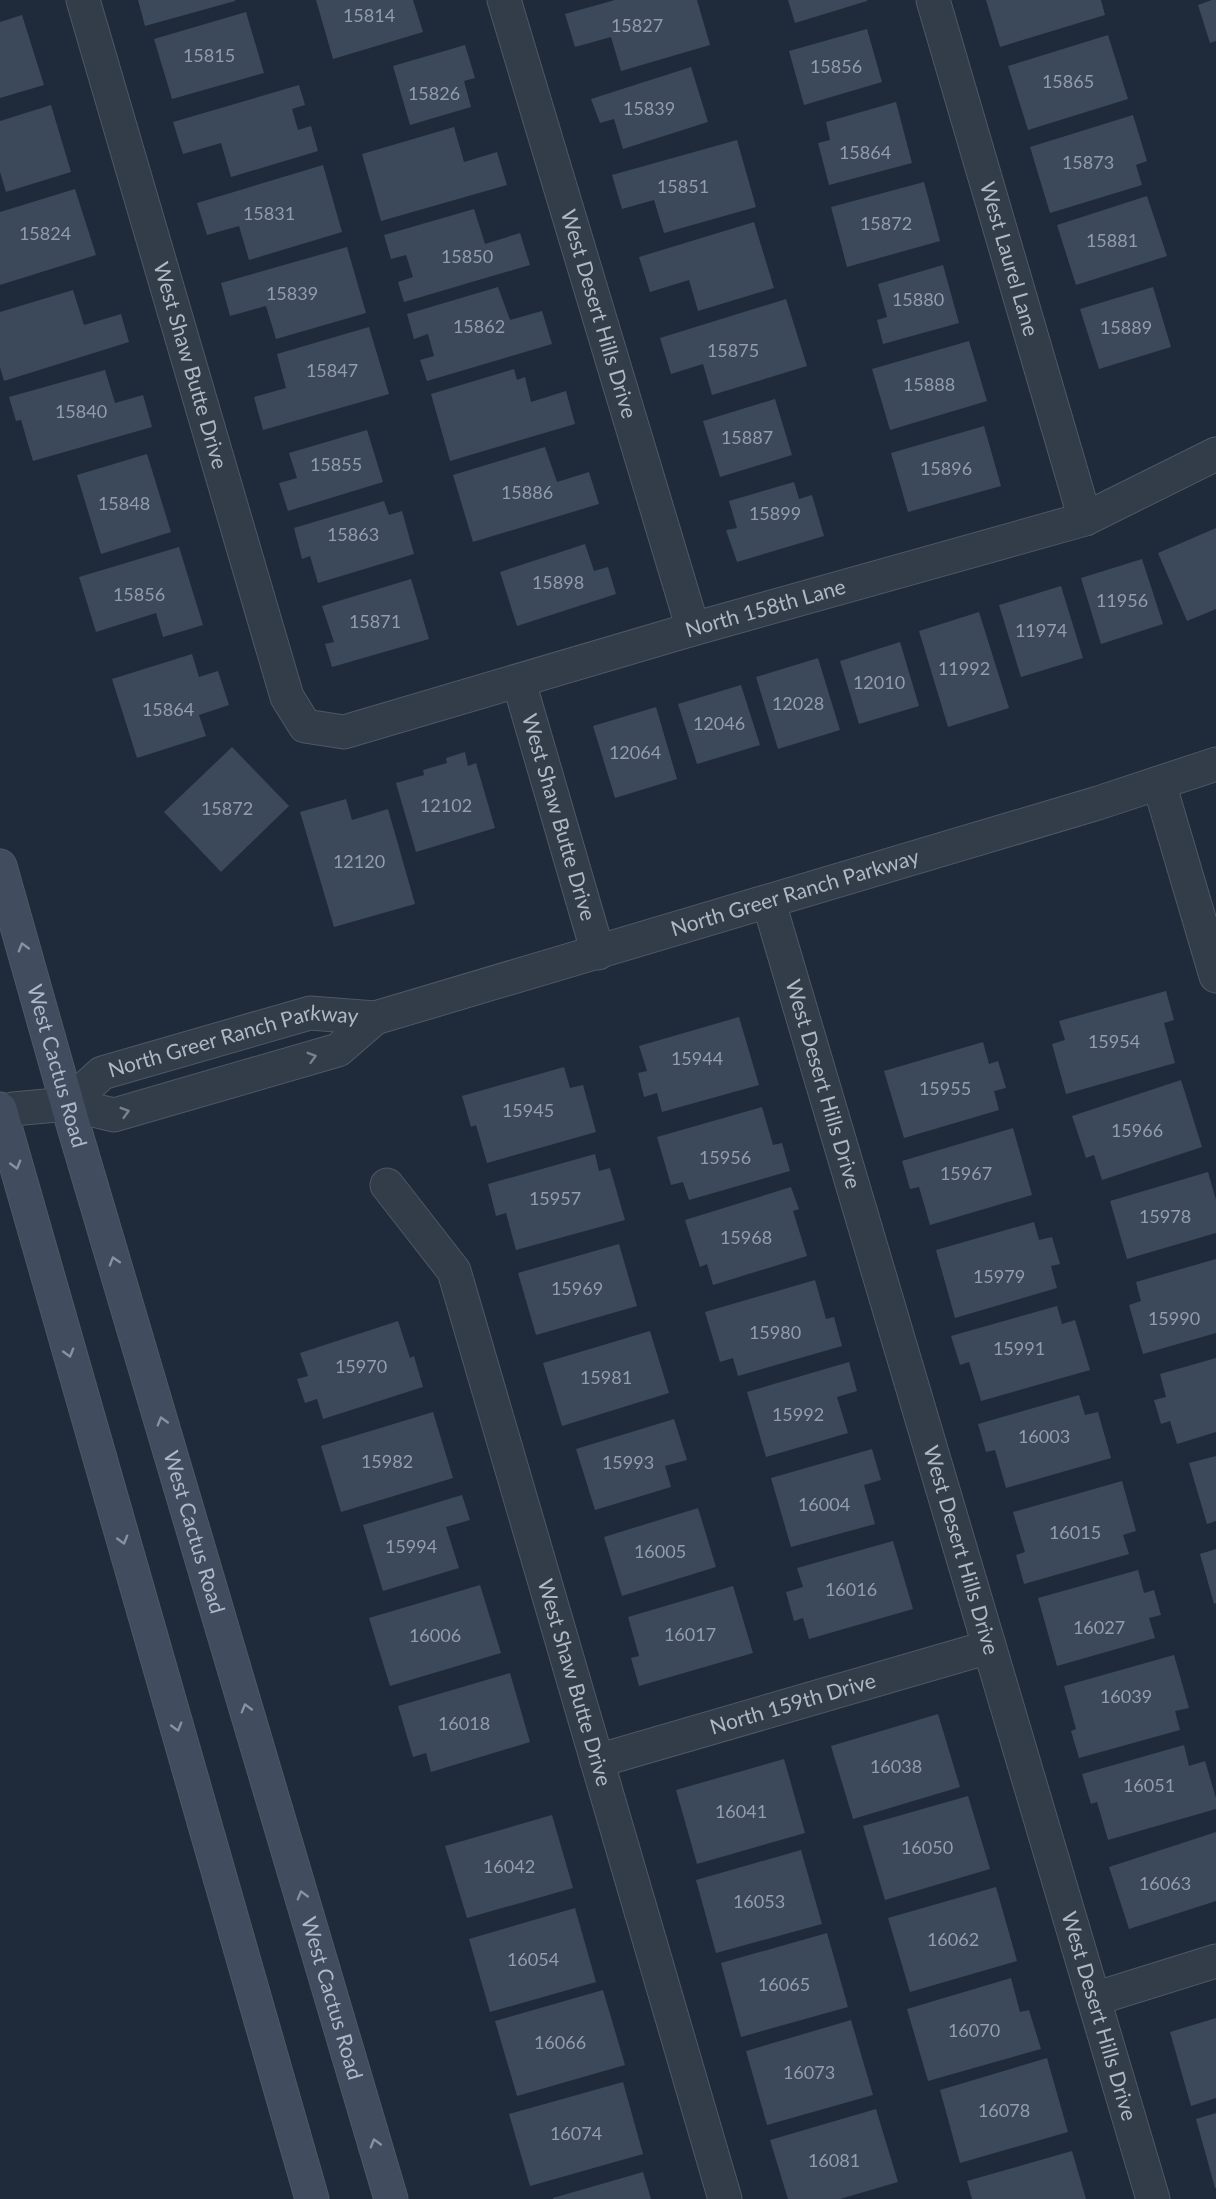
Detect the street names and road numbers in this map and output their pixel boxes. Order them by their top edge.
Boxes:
street label: West Laurel Lane [976,179,1045,339]
street label: West Desert Hills Drive [557,206,643,421]
street label: West Shaw Butte Drive [149,259,234,472]
street label: North 158th Lane [682,573,848,642]
street label: West Shaw Butte Drive [518,711,602,923]
street label: North Greer Ranch Parkway [668,843,922,940]
street label: West Desert Hills Drive [781,976,867,1191]
street label: West Cactus Road [23,981,93,1150]
street label: North Greer Ranch Parkway [105,999,360,1082]
street label: West Desert Hills Drive [919,1442,1005,1657]
street label: West Cactus Road [159,1448,231,1616]
street label: West Shaw Butte Drive [534,1576,618,1789]
street label: North 159th Drive [707,1667,878,1739]
street label: West Desert Hills Drive [1057,1908,1143,2123]
street label: West Cactus Road [297,1914,369,2082]

